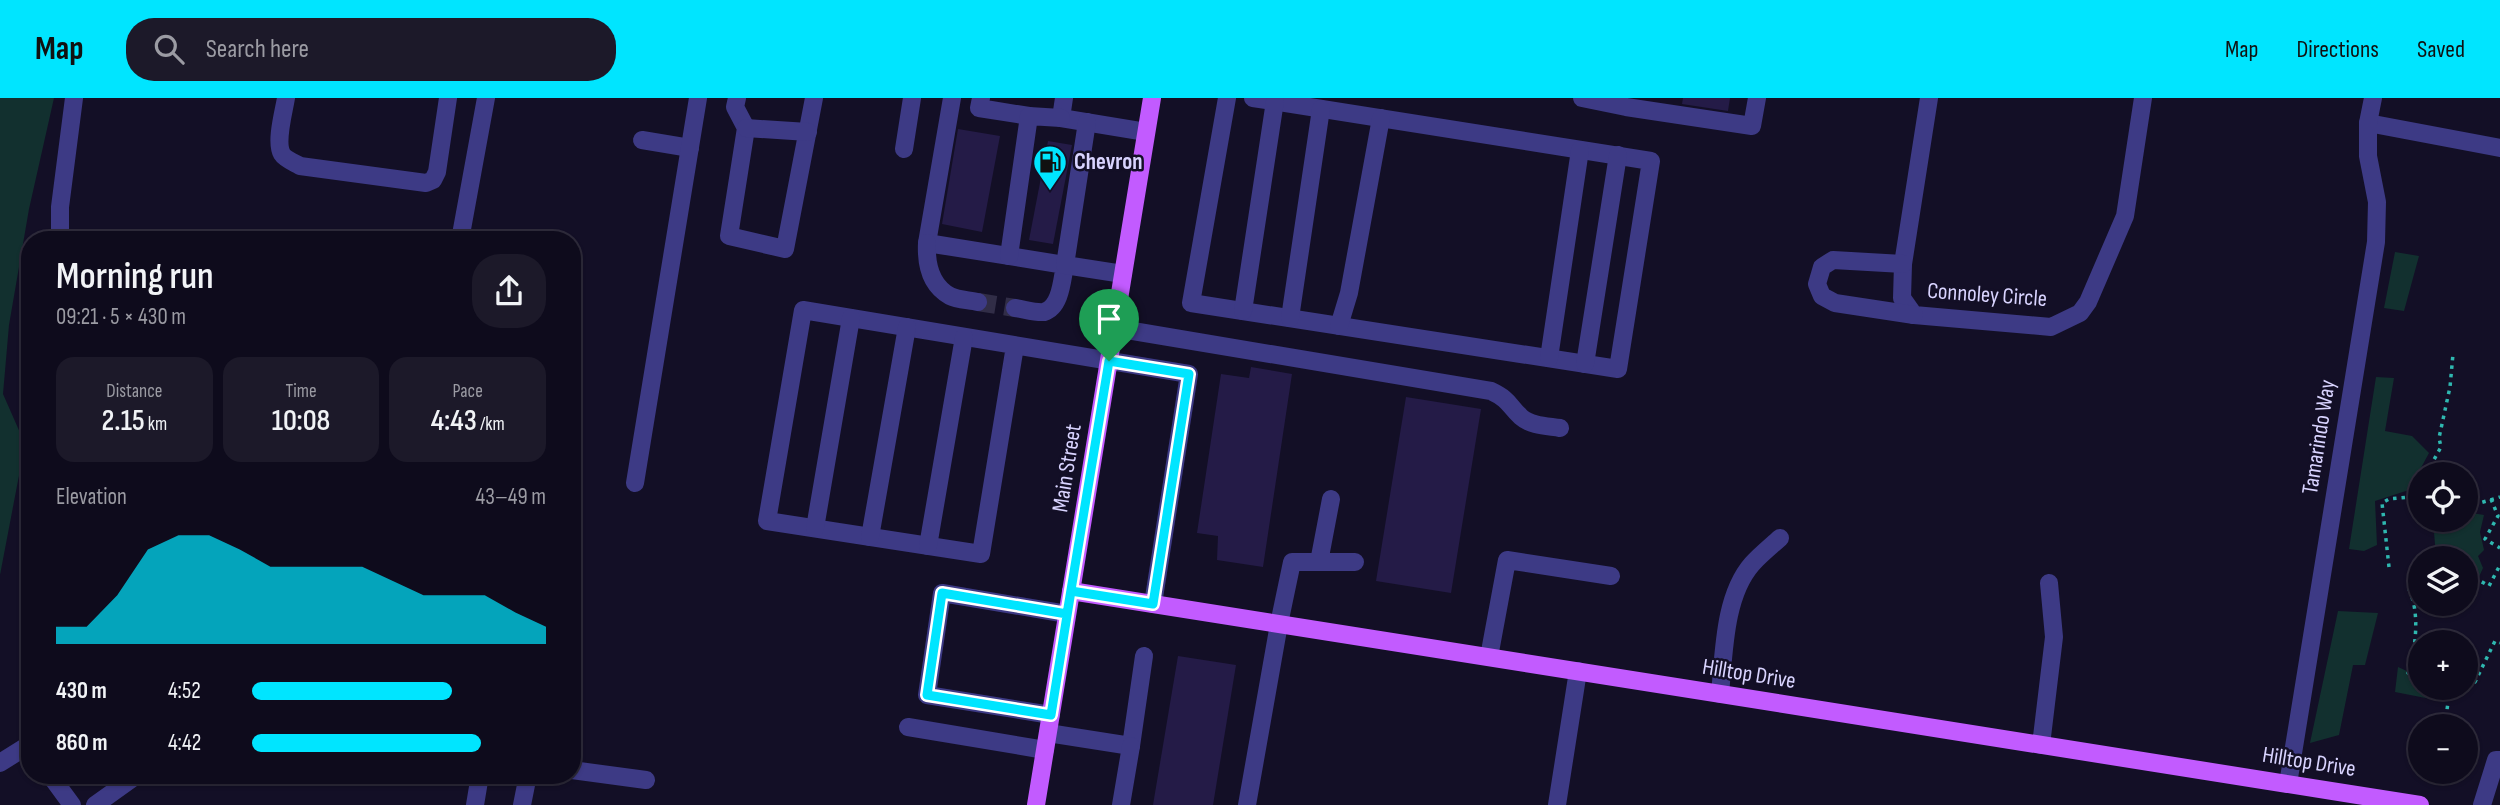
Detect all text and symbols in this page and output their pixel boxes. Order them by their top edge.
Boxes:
search box [126,18,616,81]
text: Map [35,29,84,69]
icon: search [150,30,188,68]
text: Search here [206,34,309,65]
text: Map [2225,35,2258,64]
text: Directions [2296,35,2379,64]
text: Saved [2417,35,2465,64]
fuel station icon: Chevron [1031,143,1069,192]
place label: Chevron [1074,148,1142,176]
text: Morning run [56,254,214,299]
button: share [472,254,546,328]
street label: Connoley Circle [1926,277,2048,313]
pin [1079,289,1139,361]
icon: arrive [1090,300,1128,338]
text: 09:21 · 5 × 430 m [56,303,186,331]
street label: Tamarindo Way [2296,378,2342,496]
text: Distance [106,380,162,403]
text: Time [285,380,317,403]
text: Pace [453,380,483,403]
text: 2.15 [101,403,145,439]
text: 10:08 [272,403,330,439]
text: 4:43 [431,403,477,439]
text: km [145,413,167,436]
text: /km [477,413,505,436]
street label: Main Street [1046,422,1088,514]
map controls [2408,462,2478,784]
button: locate [2408,462,2478,532]
text: Elevation [56,483,127,511]
text: 43–49 m [476,483,546,511]
button: layers [2408,546,2478,616]
button: + [2408,630,2478,700]
street label: Hilltop Drive [1700,653,1798,695]
text: 430 m [56,677,107,705]
text: 4:52 [168,677,201,705]
button: − [2408,714,2478,784]
text: 860 m [56,729,107,757]
text: 4:42 [168,729,201,757]
street label: Hilltop Drive [2260,741,2358,783]

